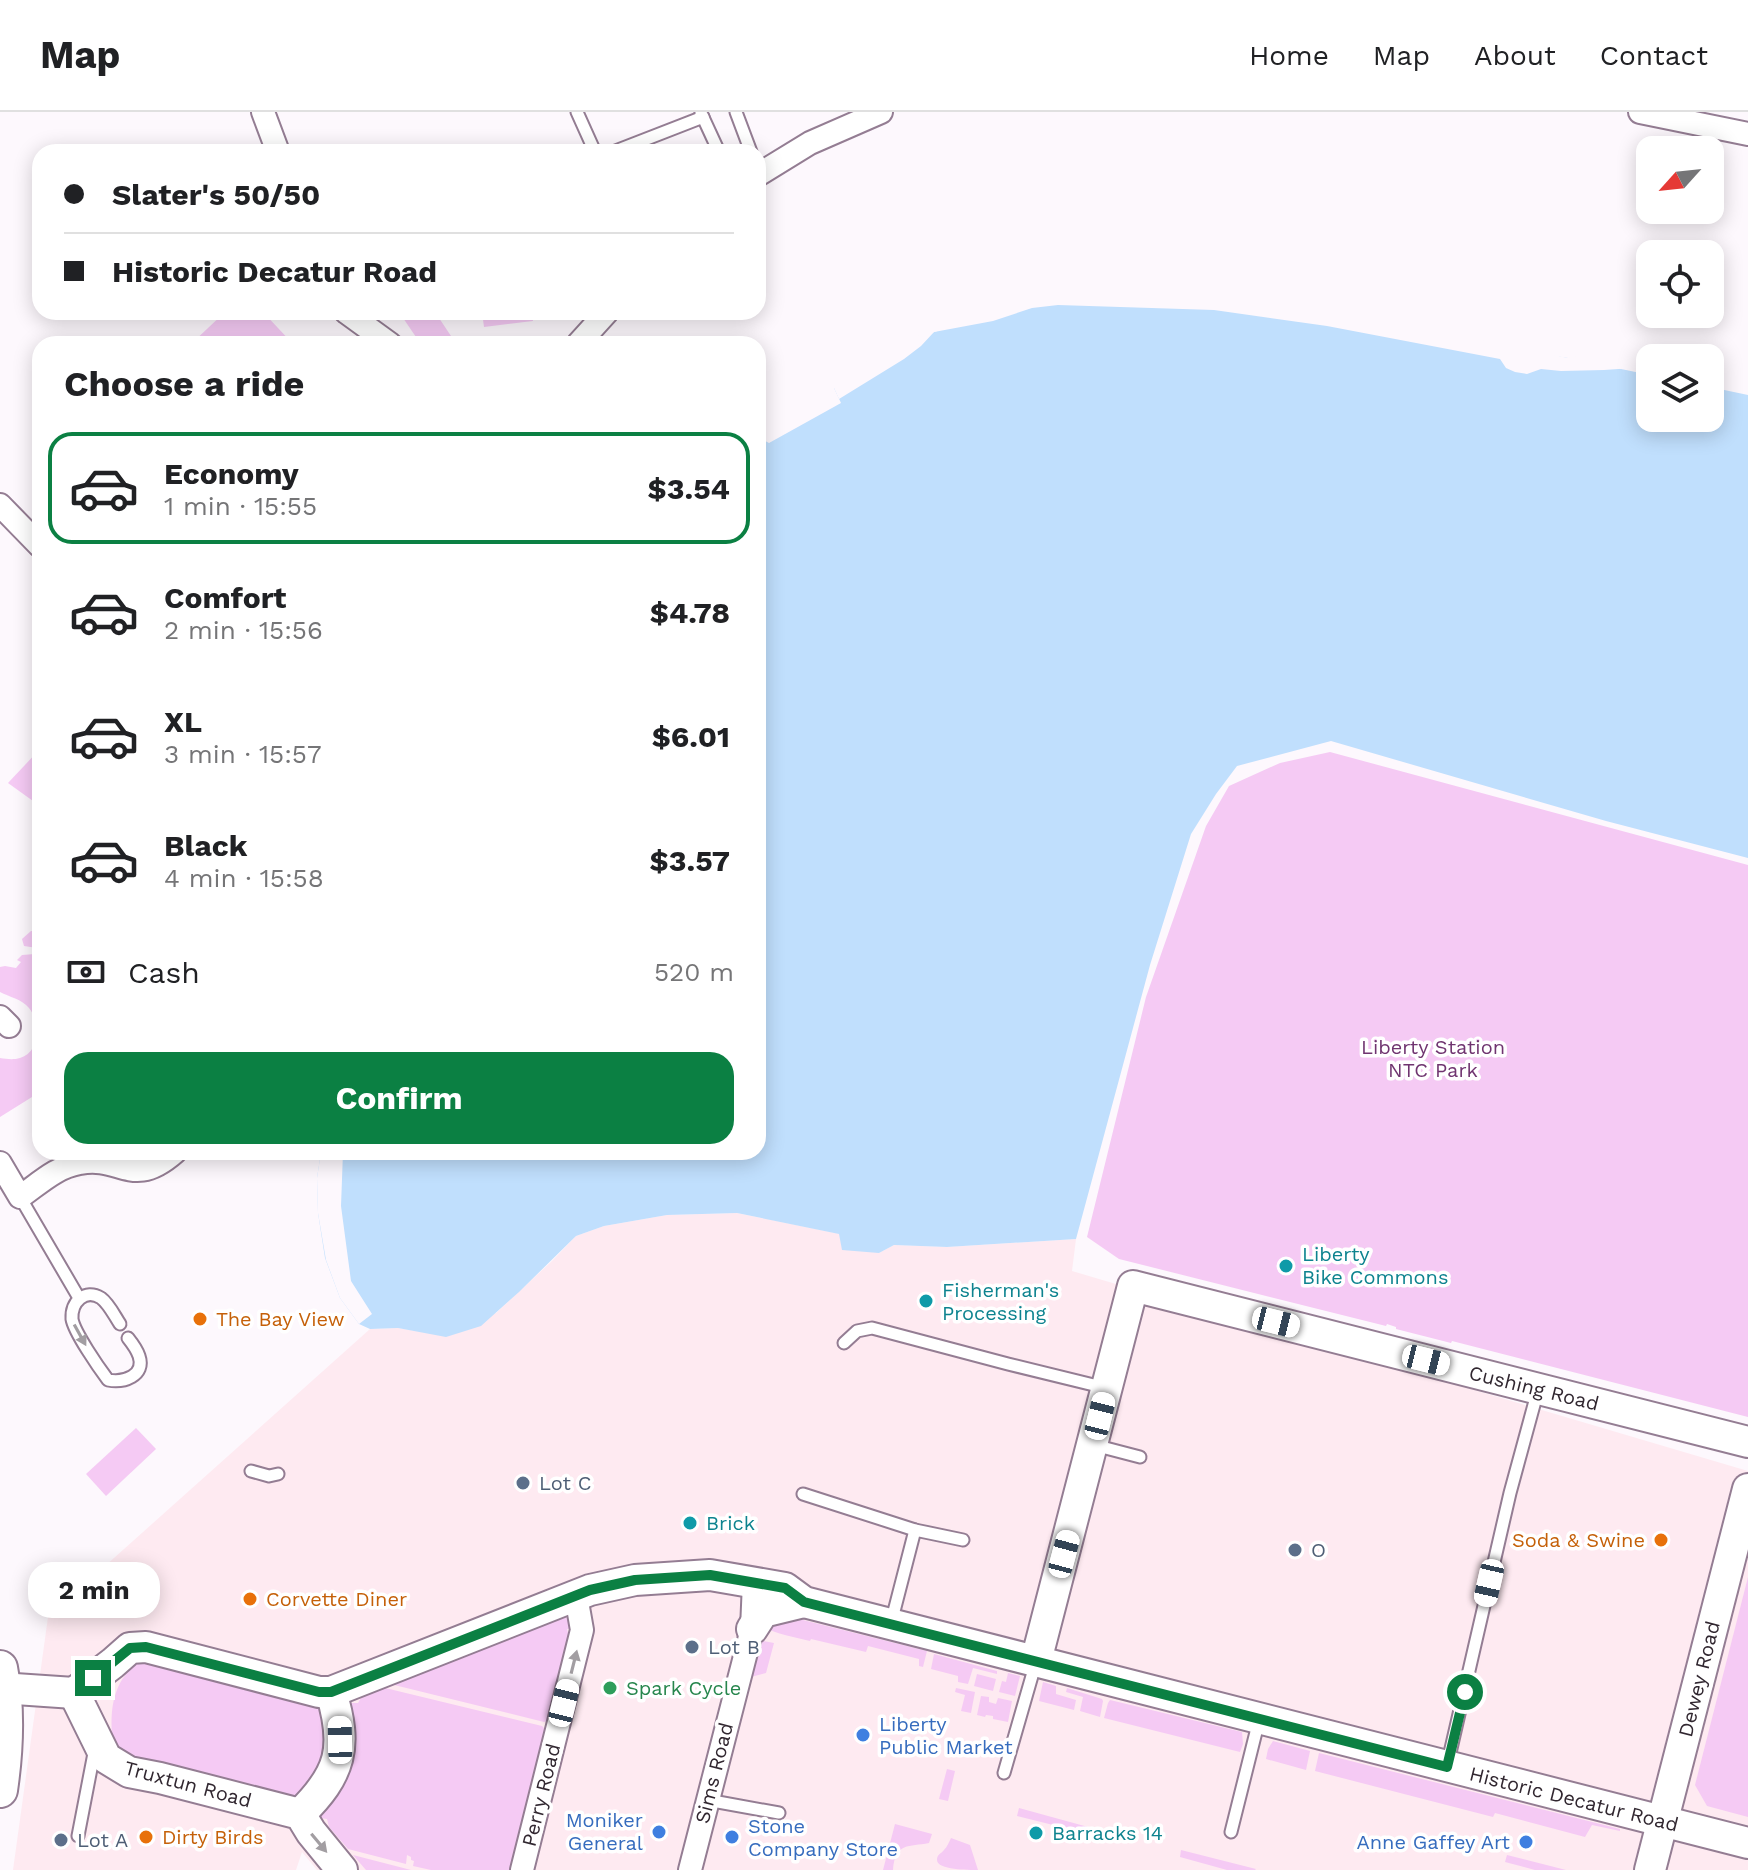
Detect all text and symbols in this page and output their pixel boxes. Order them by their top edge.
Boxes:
text: Map [40,33,120,77]
text: Home [1249,39,1329,72]
text: Map [1373,39,1430,72]
text: About [1474,39,1556,72]
text: Contact [1600,39,1708,72]
north arrow [1636,136,1724,224]
map controls [1636,136,1724,432]
text: Slater's 50/50 [112,177,320,212]
button: locate [1636,240,1724,328]
text: Historic Decatur Road [112,254,437,289]
button: layers [1636,344,1724,432]
text: Choose a ride [64,363,304,405]
icon: car [68,452,140,524]
text: Economy [164,456,299,491]
text: $3.54 [647,471,730,506]
text: 1 min · 15:55 [164,491,317,521]
icon: car [68,576,140,648]
text: Comfort [164,580,286,615]
text: $4.78 [650,595,730,630]
text: 2 min · 15:56 [164,615,323,645]
icon: car [68,700,140,772]
text: XL [164,704,202,739]
text: $6.01 [652,719,730,754]
text: 3 min · 15:57 [164,739,322,769]
icon: car [68,824,140,896]
text: Black [164,828,248,863]
text: $3.57 [649,843,730,878]
text: 4 min · 15:58 [164,863,324,893]
icon: cash [64,950,108,994]
text: Cash [128,955,200,990]
text: 520 m [654,957,734,987]
park label: Liberty Station NTC Park [1361,1035,1505,1082]
button: Confirm [64,1052,734,1144]
place label: Liberty Bike Commons [1302,1242,1448,1289]
marker: Liberty Bike Commons [1277,1257,1295,1275]
place label: Fisherman's Processing [942,1278,1059,1325]
marker: Fisherman's Processing [917,1292,935,1310]
car [1250,1305,1302,1339]
place label: The Bay View [216,1307,345,1331]
marker: The Bay View [191,1310,209,1328]
one-way arrow [73,1324,87,1347]
car [1400,1343,1452,1377]
street label: Cushing Road [1467,1360,1601,1416]
car [1083,1390,1117,1442]
place label: Lot C [539,1471,591,1495]
marker: Lot C [514,1474,532,1492]
place label: Brick [706,1511,755,1535]
marker: Brick [681,1514,699,1532]
car [1046,1528,1082,1580]
place label: Soda & Swine [1512,1528,1645,1552]
marker: Soda & Swine [1652,1531,1670,1549]
place label: O [1311,1538,1326,1562]
marker: O [1286,1541,1304,1559]
car [1472,1557,1506,1609]
callout: 2 min [27,1562,159,1618]
text: 2 min [58,1575,130,1605]
place label: Corvette Diner [266,1587,407,1611]
marker: Corvette Diner [241,1590,259,1608]
street label: Dewey Road [1673,1619,1725,1739]
place label: Lot B [708,1635,760,1659]
marker: Lot B [683,1638,701,1656]
one-way arrow [569,1649,581,1674]
route end [75,1660,111,1696]
route start [1447,1674,1483,1710]
place label: Spark Cycle [626,1676,741,1700]
car [547,1677,581,1729]
marker: Spark Cycle [601,1679,619,1697]
place label: Liberty Public Market [879,1712,1013,1759]
car [328,1716,352,1764]
street label: Sims Road [690,1720,738,1826]
marker: Liberty Public Market [854,1726,872,1744]
street label: Perry Road [517,1741,565,1849]
street label: Truxtun Road [122,1756,254,1812]
street label: Historic Decatur Road [1467,1761,1681,1837]
place label: Moniker General [566,1808,643,1855]
place label: Stone Company Store [748,1814,898,1861]
place label: Barracks 14 [1052,1821,1163,1845]
marker: Moniker General [650,1823,668,1841]
marker: Barracks 14 [1027,1824,1045,1842]
place label: Dirty Birds [162,1825,264,1849]
place label: Lot A [77,1828,128,1852]
marker: Dirty Birds [137,1828,155,1846]
marker: Stone Company Store [723,1828,741,1846]
place label: Anne Gaffey Art [1357,1830,1511,1854]
marker: Lot A [52,1831,70,1849]
one-way arrow [310,1833,327,1853]
marker: Anne Gaffey Art [1517,1833,1535,1851]

